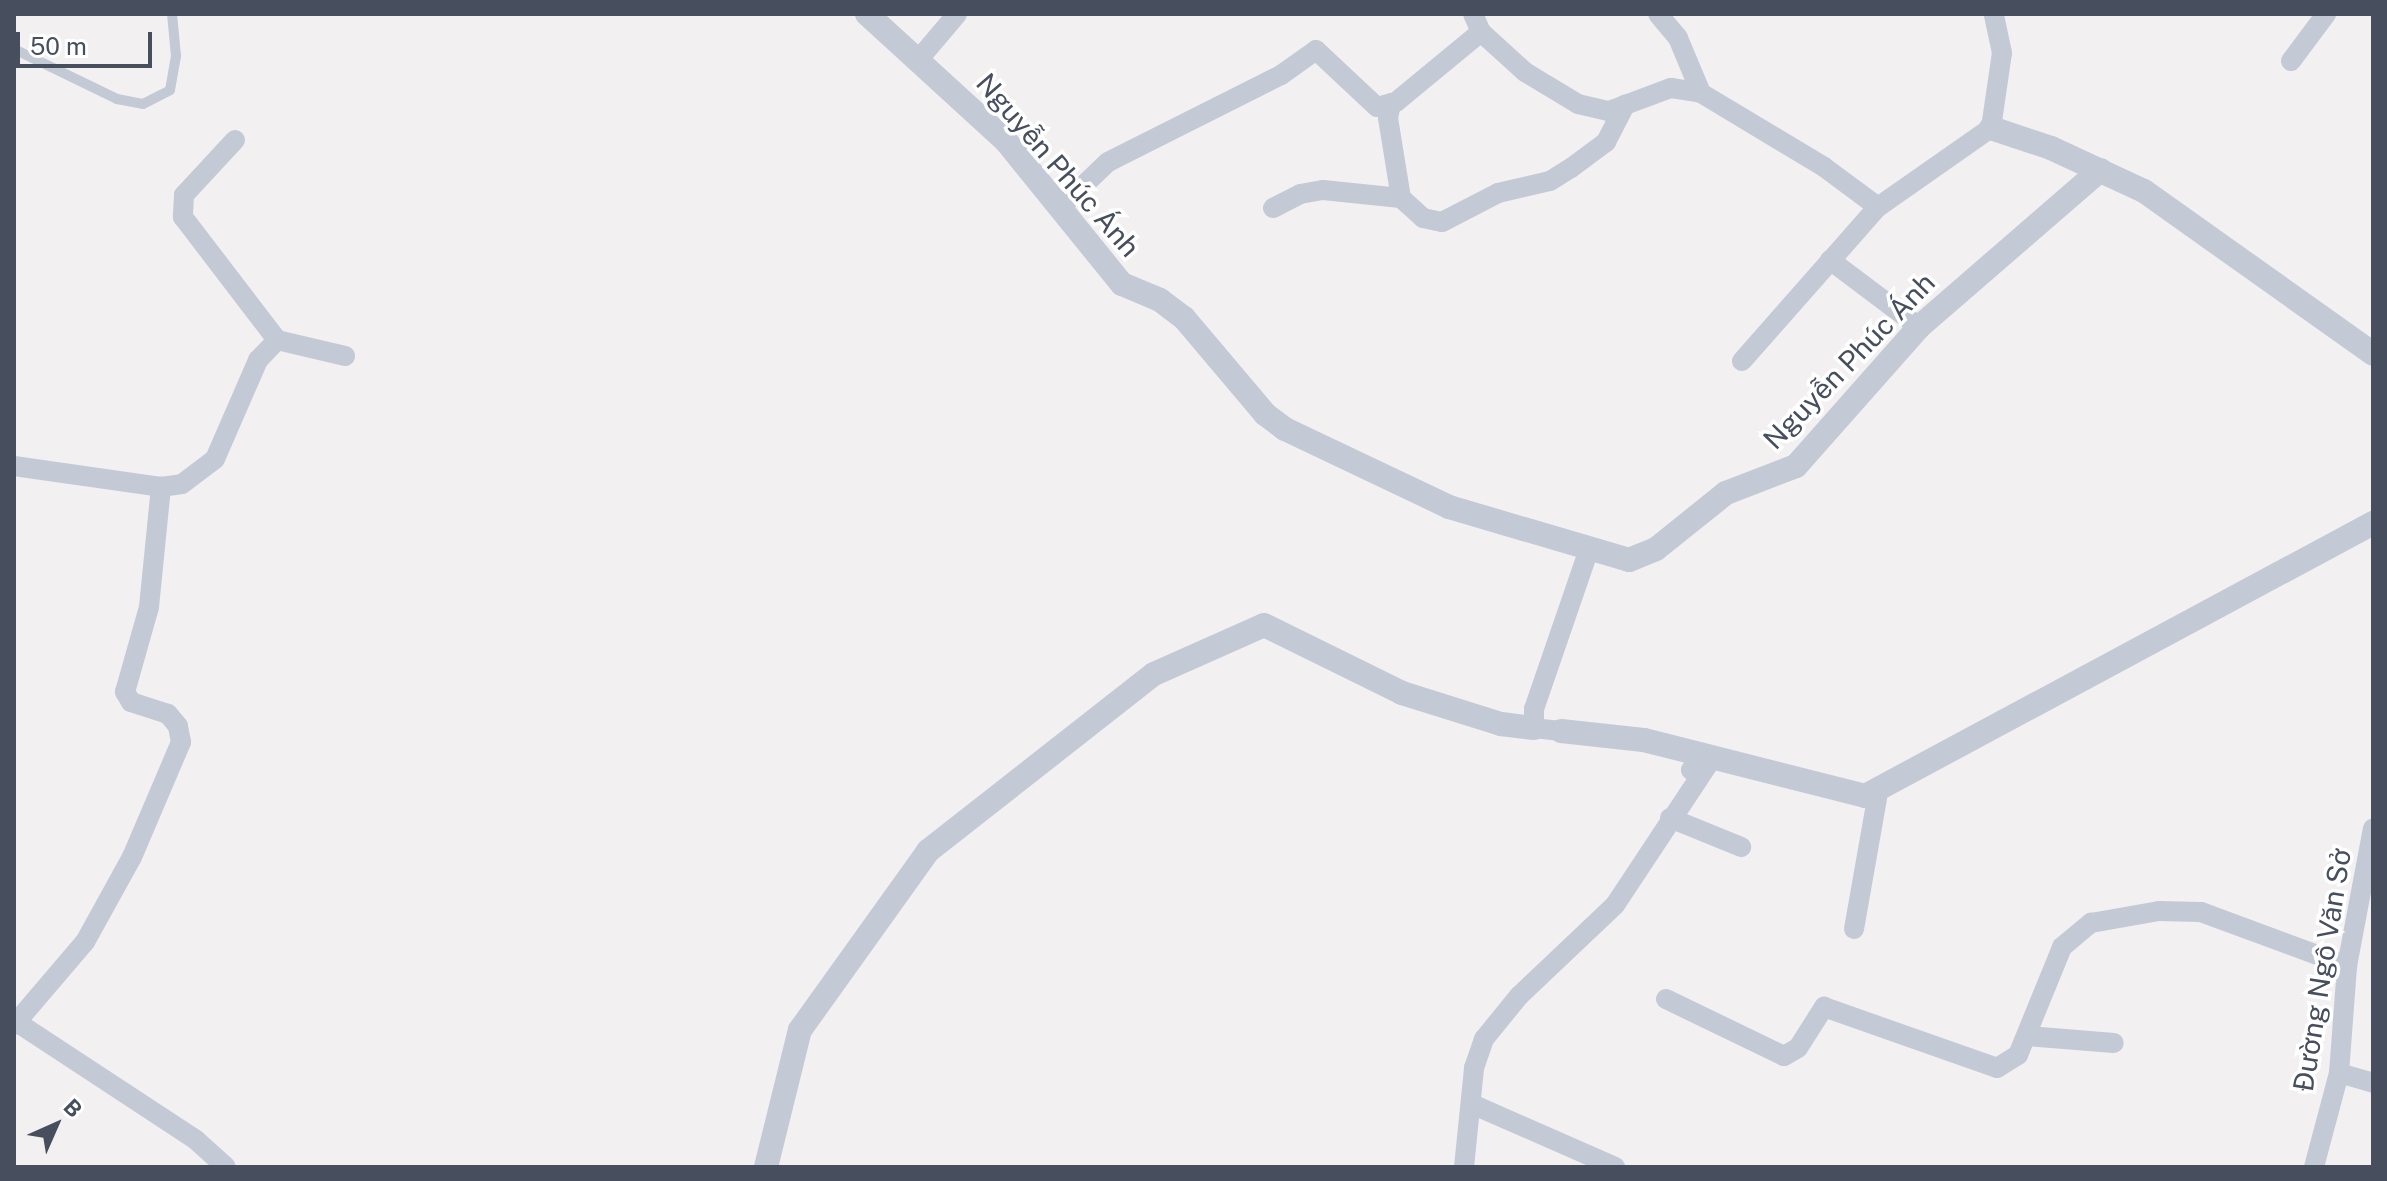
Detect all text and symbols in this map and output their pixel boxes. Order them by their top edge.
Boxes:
scale bar [20,16,156,66]
text: 50 m [30,32,87,60]
street label: Nguyễn Phúc Ánh [969,66,1147,264]
street label: Nguyễn Phúc Ánh [1756,266,1942,456]
street label: Đường Ngô Văn Sở [2286,845,2358,1095]
north arrow [16,1085,96,1165]
text: B [58,1094,87,1123]

